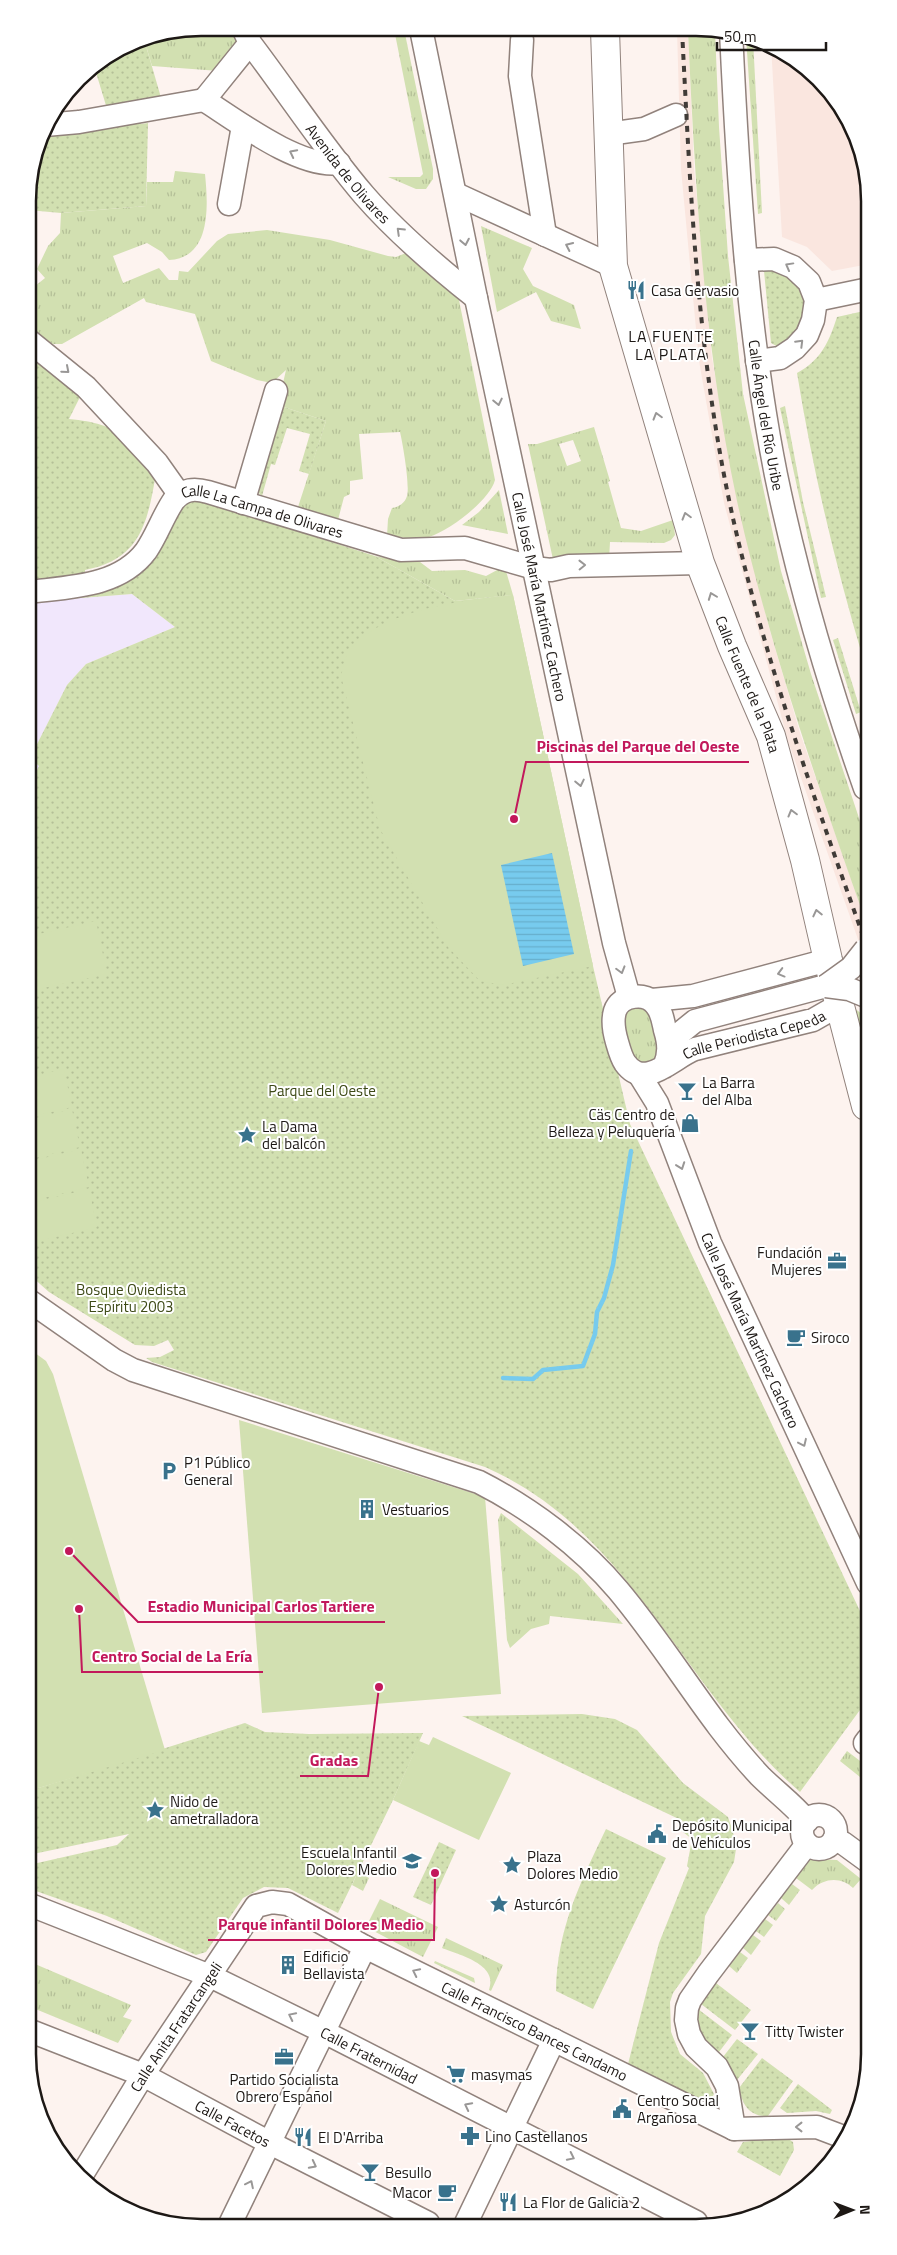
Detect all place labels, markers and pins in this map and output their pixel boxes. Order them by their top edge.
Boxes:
restaurant icon: Casa Gervasio [625,279,647,301]
place label: Casa Gervasio [651,279,739,302]
callout: Piscinas del Parque del Oeste [526,731,749,762]
place label: La Barra del Alba [702,1071,755,1111]
bar icon: La Barra del Alba [676,1080,698,1102]
place label: Cäs Centro de Belleza y Peluquería [548,1103,675,1143]
shop icon: Cäs Centro de Belleza y Peluquería [679,1112,701,1134]
place label: La Dama del balcón [262,1115,326,1155]
place icon: La Dama del balcón [236,1124,258,1146]
place label: Fundación Mujeres [757,1241,822,1281]
office icon: Fundación Mujeres [826,1250,848,1272]
cafe icon: Siroco [785,1326,807,1348]
place label: Siroco [811,1326,850,1349]
place label: P1 Público General [184,1451,251,1491]
parking icon: P1 Público General [158,1460,180,1482]
building icon: Vestuarios [356,1498,378,1520]
place label: Vestuarios [382,1498,449,1521]
callout: Estadio Municipal Carlos Tartiere [138,1591,385,1622]
callout: Centro Social de La Ería [82,1641,263,1672]
callout: Gradas [300,1745,368,1776]
place label: Nido de ametralladora [170,1790,259,1830]
place icon: Nido de ametralladora [144,1799,166,1821]
place label: Depósito Municipal de Vehículos [672,1814,792,1854]
public building icon: Depósito Municipal de Vehículos [646,1823,668,1845]
place label: Escuela Infantil Dolores Medio [301,1841,397,1881]
place label: Plaza Dolores Medio [527,1845,618,1885]
school or university icon: Escuela Infantil Dolores Medio [401,1850,423,1872]
place icon: Plaza Dolores Medio [501,1854,523,1876]
place icon: Asturcón [488,1893,510,1915]
place label: Asturcón [514,1893,571,1916]
callout: Parque infantil Dolores Medio [208,1909,434,1940]
place label: Edificio Bellavista [303,1945,365,1985]
building icon: Edificio Bellavista [277,1954,299,1976]
bar icon: Titty Twister [739,2020,761,2042]
place label: Titty Twister [765,2020,844,2043]
office icon: Partido Socialista Obrero Español [273,2046,295,2068]
supermarket icon: masymas [445,2063,467,2085]
place label: masymas [471,2063,532,2086]
place label: Partido Socialista Obrero Español [229,2068,339,2108]
place label: Centro Social Argañosa [637,2089,719,2129]
public building icon: Centro Social Argañosa [611,2098,633,2120]
pharmacy icon: Lino Castellanos [459,2125,481,2147]
place label: Lino Castellanos [485,2125,588,2148]
restaurant icon: El D'Arriba [292,2126,314,2148]
place label: El D'Arriba [318,2126,384,2149]
bar icon: Besullo [359,2161,381,2183]
place label: Besullo [385,2161,432,2184]
place label: Macor [392,2181,432,2204]
cafe icon: Macor [436,2181,458,2203]
restaurant icon: La Flor de Galicia 2 [497,2191,519,2213]
place label: La Flor de Galicia 2 [523,2191,640,2214]

